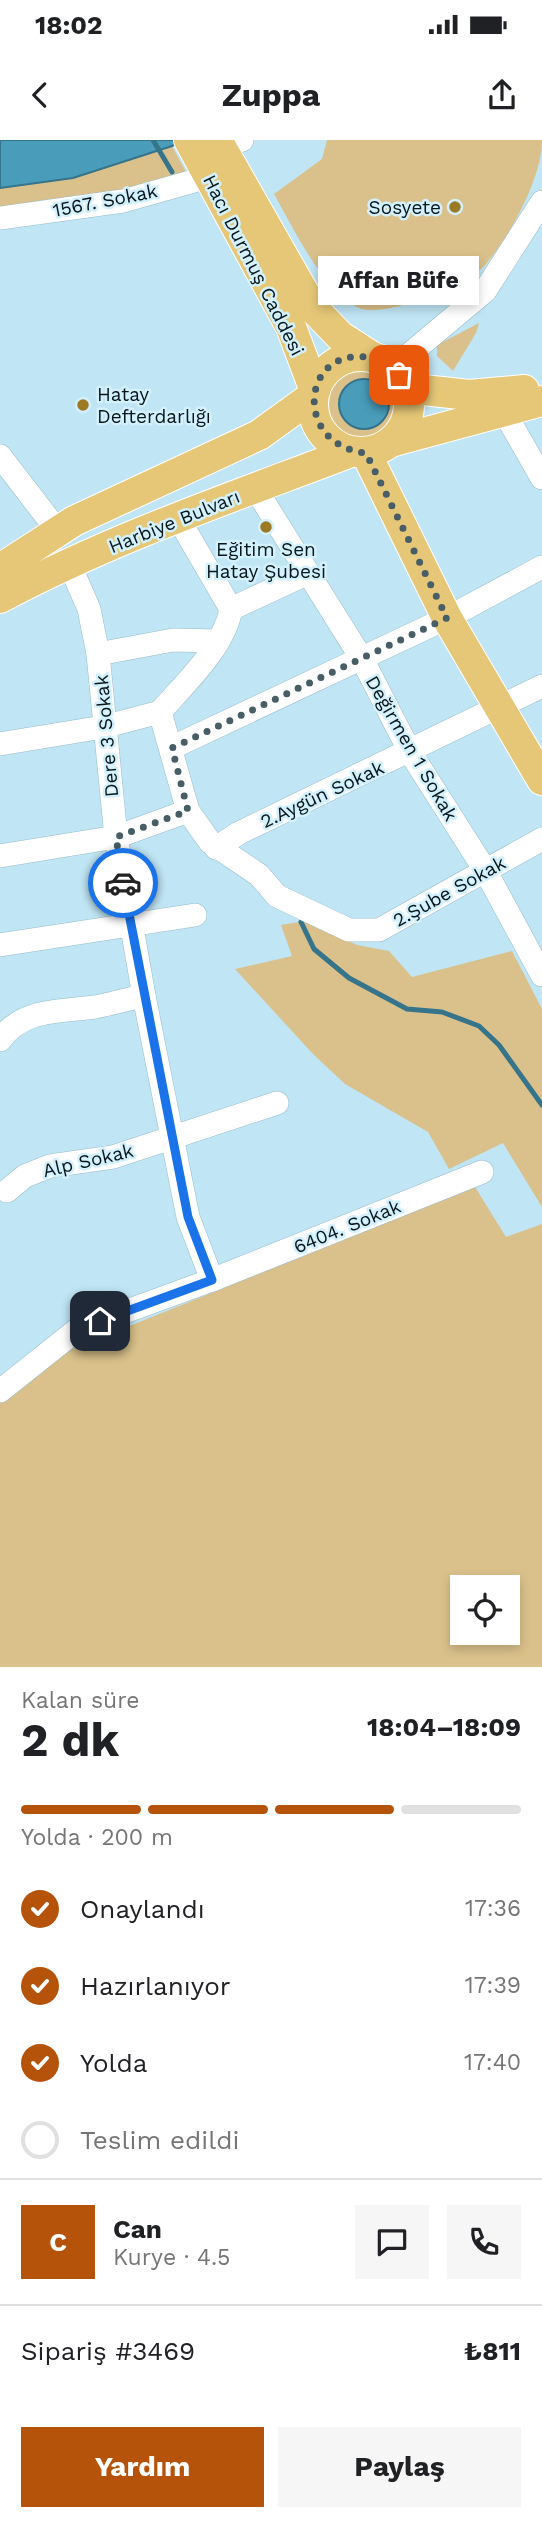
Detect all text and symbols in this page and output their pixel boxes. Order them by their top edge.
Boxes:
text: 18:02 [35,10,103,40]
icon: back [21,76,59,114]
text: Zuppa [222,76,320,114]
icon: share [483,76,521,114]
street label: Hacı Durmuş Caddesi [198,171,309,360]
street label: 1567. Sokak [51,179,159,222]
place label: Sosyete [369,196,441,219]
marker: Sosyete [447,199,463,215]
callout: Affan Büfe [318,256,480,305]
text: Affan Büfe [338,267,459,294]
pin [369,345,429,405]
icon: bag [380,356,418,394]
place label: Hatay Defterdarlığı [97,383,211,428]
marker: Hatay Defterdarlığı [75,397,91,413]
street label: Harbiye Bulvarı [105,485,243,558]
marker: Eğitim Sen Hatay Şubesi [258,519,274,535]
place label: Eğitim Sen Hatay Şubesi [206,538,326,583]
street label: Değirmen 1 Sokak [361,671,463,825]
street label: Dere 3 Sokak [90,674,123,798]
street label: 2.Aygün Sokak [257,756,388,833]
courier [88,848,158,918]
street label: 2.Şube Sokak [389,851,510,932]
icon: car [104,864,142,902]
street label: Alp Sokak [40,1139,136,1182]
street label: 6404. Sokak [290,1194,404,1258]
pin [70,1291,130,1351]
icon: home [81,1302,119,1340]
map controls [450,1575,520,1645]
button: locate [450,1575,520,1645]
text: Kalan süre [21,1687,140,1714]
text: 18:04–18:09 [367,1712,521,1742]
text: 2 dk [21,1713,119,1767]
text: Yolda · 200 m [21,1824,173,1851]
icon: check [21,1890,59,1928]
text: Onaylandı [80,1894,205,1924]
text: 17:36 [465,1895,521,1922]
icon: check [21,1967,59,2005]
text: Hazırlanıyor [80,1971,230,2001]
text: 17:39 [465,1972,521,1999]
icon: check [21,2044,59,2082]
text: Yolda [80,2048,148,2078]
text: 17:40 [464,2049,521,2076]
text: Teslim edildi [80,2125,239,2155]
button: chat [355,2205,429,2279]
button: phone [447,2205,521,2279]
text: Can [113,2214,162,2244]
text: C [49,2227,67,2257]
text: Kurye · 4.5 [113,2244,230,2271]
text: Sipariş #3469 [21,2336,195,2366]
text: ₺811 [464,2336,521,2366]
button: Yardım [21,2427,264,2507]
button: Paylaş [278,2427,521,2507]

